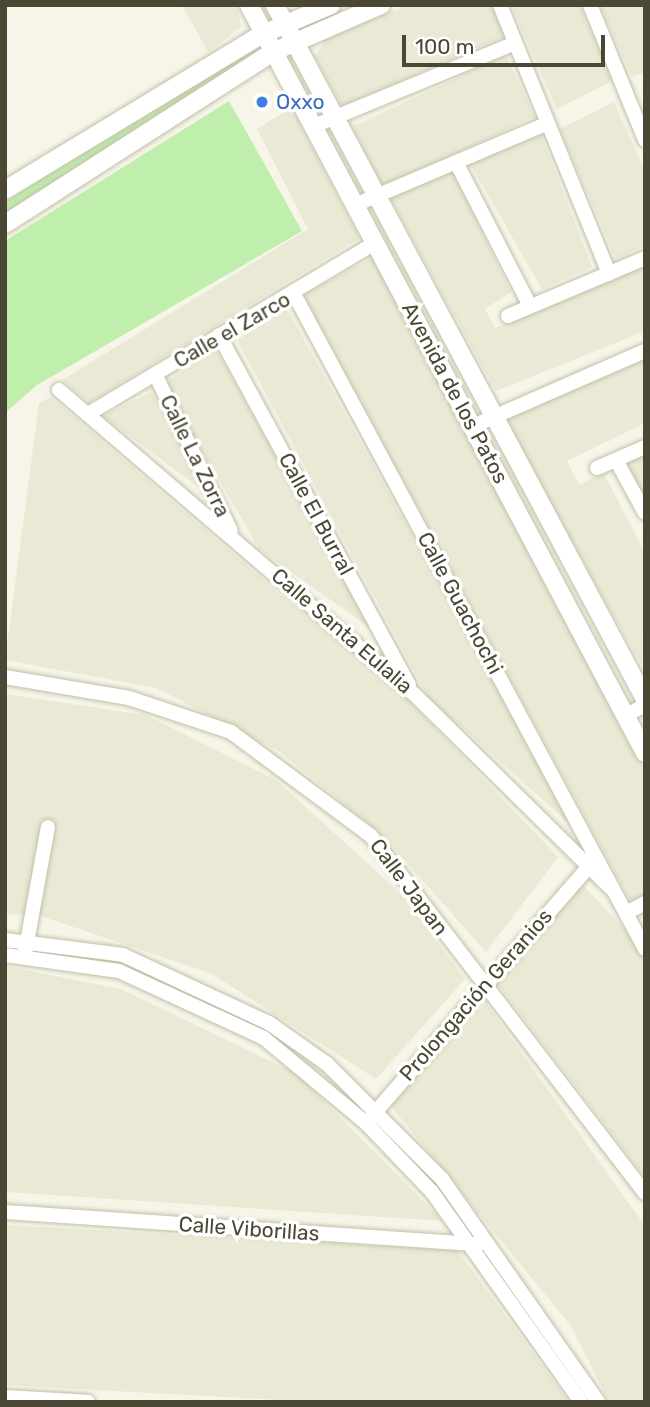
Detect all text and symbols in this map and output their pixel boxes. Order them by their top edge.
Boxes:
scale bar [405,21,608,65]
text: 100 m [415,34,474,59]
place label: Oxxo [276,89,325,115]
marker: Oxxo [254,94,270,110]
street label: Calle el Zarco [169,287,295,373]
street label: Avenida de los Patos [397,298,513,488]
street label: Calle La Zorra [155,391,235,521]
street label: Calle El Burral [273,449,359,579]
street label: Calle Guachochi [412,528,508,678]
street label: Calle Santa Eulalia [266,563,418,699]
street label: Calle Japan [365,834,453,940]
street label: Prolongación Geranios [394,904,558,1086]
street label: Calle Viborillas [178,1211,320,1247]

